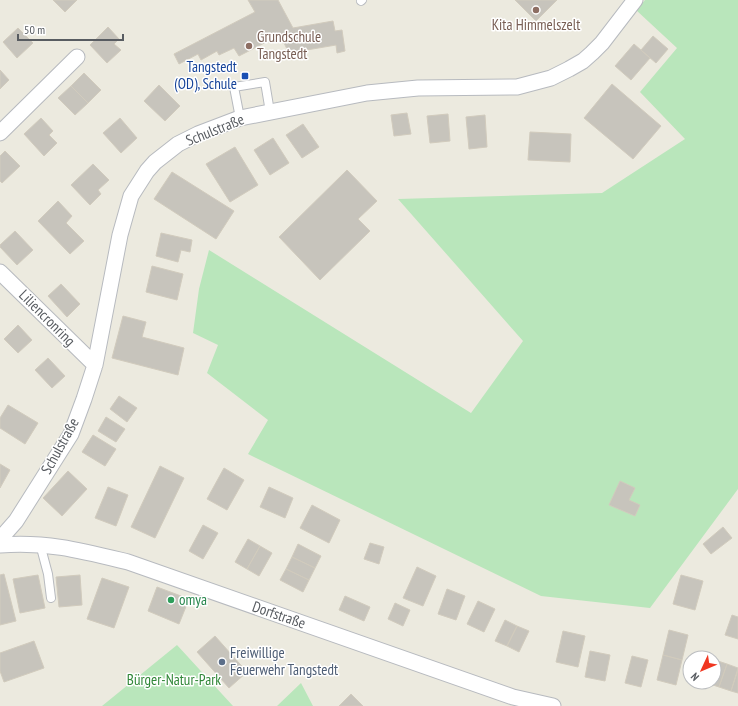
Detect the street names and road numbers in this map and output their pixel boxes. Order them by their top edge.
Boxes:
street label: Schulstraße [183,109,247,150]
street label: Liliencronring [15,285,80,350]
street label: Schulstraße [36,414,83,477]
street label: Dorfstraße [250,597,308,632]

